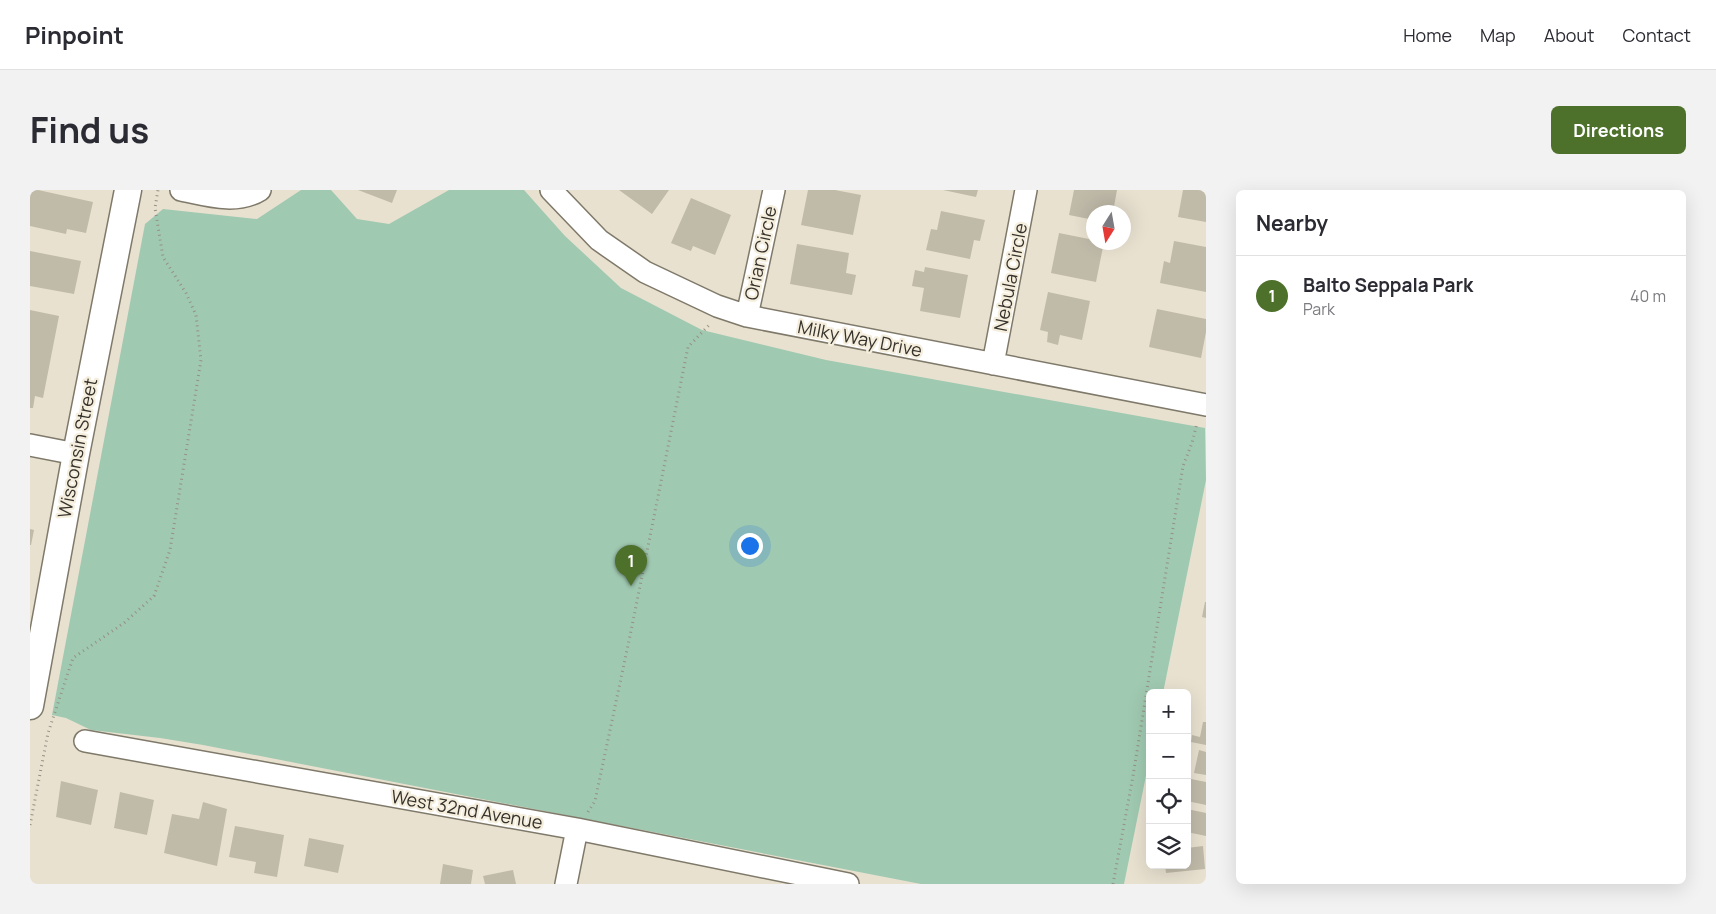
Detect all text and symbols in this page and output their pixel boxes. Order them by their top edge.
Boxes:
text: Pinpoint [25,18,124,51]
text: Home [1403,23,1452,47]
text: Map [1480,23,1516,47]
text: About [1544,23,1594,47]
text: Contact [1622,23,1691,47]
text: Find us [30,106,149,154]
button: Directions [1551,106,1686,154]
street label: Orian Circle [738,204,782,302]
north arrow [1086,205,1131,250]
text: Nearby [1256,209,1328,237]
street label: Nebula Circle [988,221,1032,333]
text: Balto Seppala Park [1303,272,1473,298]
text: 1 [1268,285,1276,307]
text: 40 m [1630,285,1666,307]
text: Park [1303,298,1335,320]
street label: Milky Way Drive [796,314,924,362]
street label: Wisconsin Street [52,376,102,520]
your location [737,533,763,559]
pin: 1 [615,545,647,586]
map controls [1146,689,1191,869]
button: + [1146,689,1191,734]
button: − [1146,734,1191,779]
button: locate [1146,779,1191,824]
street label: West 32nd Avenue [389,784,545,834]
button: layers [1146,824,1191,869]

